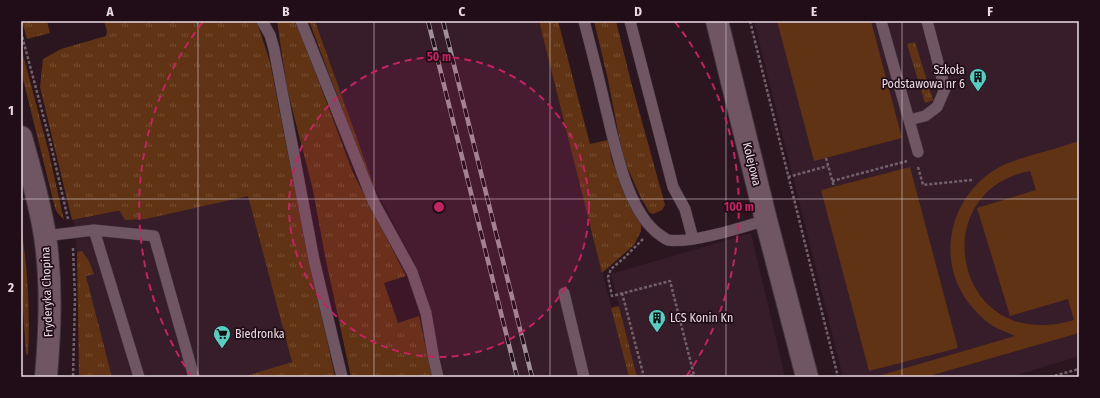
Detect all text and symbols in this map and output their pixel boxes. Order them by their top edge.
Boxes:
text: A [105,4,114,19]
text: B [282,4,290,19]
text: C [459,4,466,19]
text: D [634,4,642,19]
text: E [811,4,817,19]
text: F [987,4,993,19]
text: 50 m [427,50,451,64]
place label: Szkoła Podstawowa nr 6 [882,63,965,91]
building icon: Szkoła Podstawowa nr 6 [968,67,988,92]
text: 1 [8,103,14,118]
street label: Kolejowa [740,141,764,187]
centre of rings [432,200,446,214]
text: 100 m [724,200,754,214]
street label: Fryderyka Chopina [38,246,56,338]
text: 2 [7,280,14,295]
building icon: LCS Konin Kn [647,308,667,333]
place label: LCS Konin Kn [670,311,733,325]
supermarket icon: Biedronka [212,324,232,349]
place label: Biedronka [235,327,285,341]

